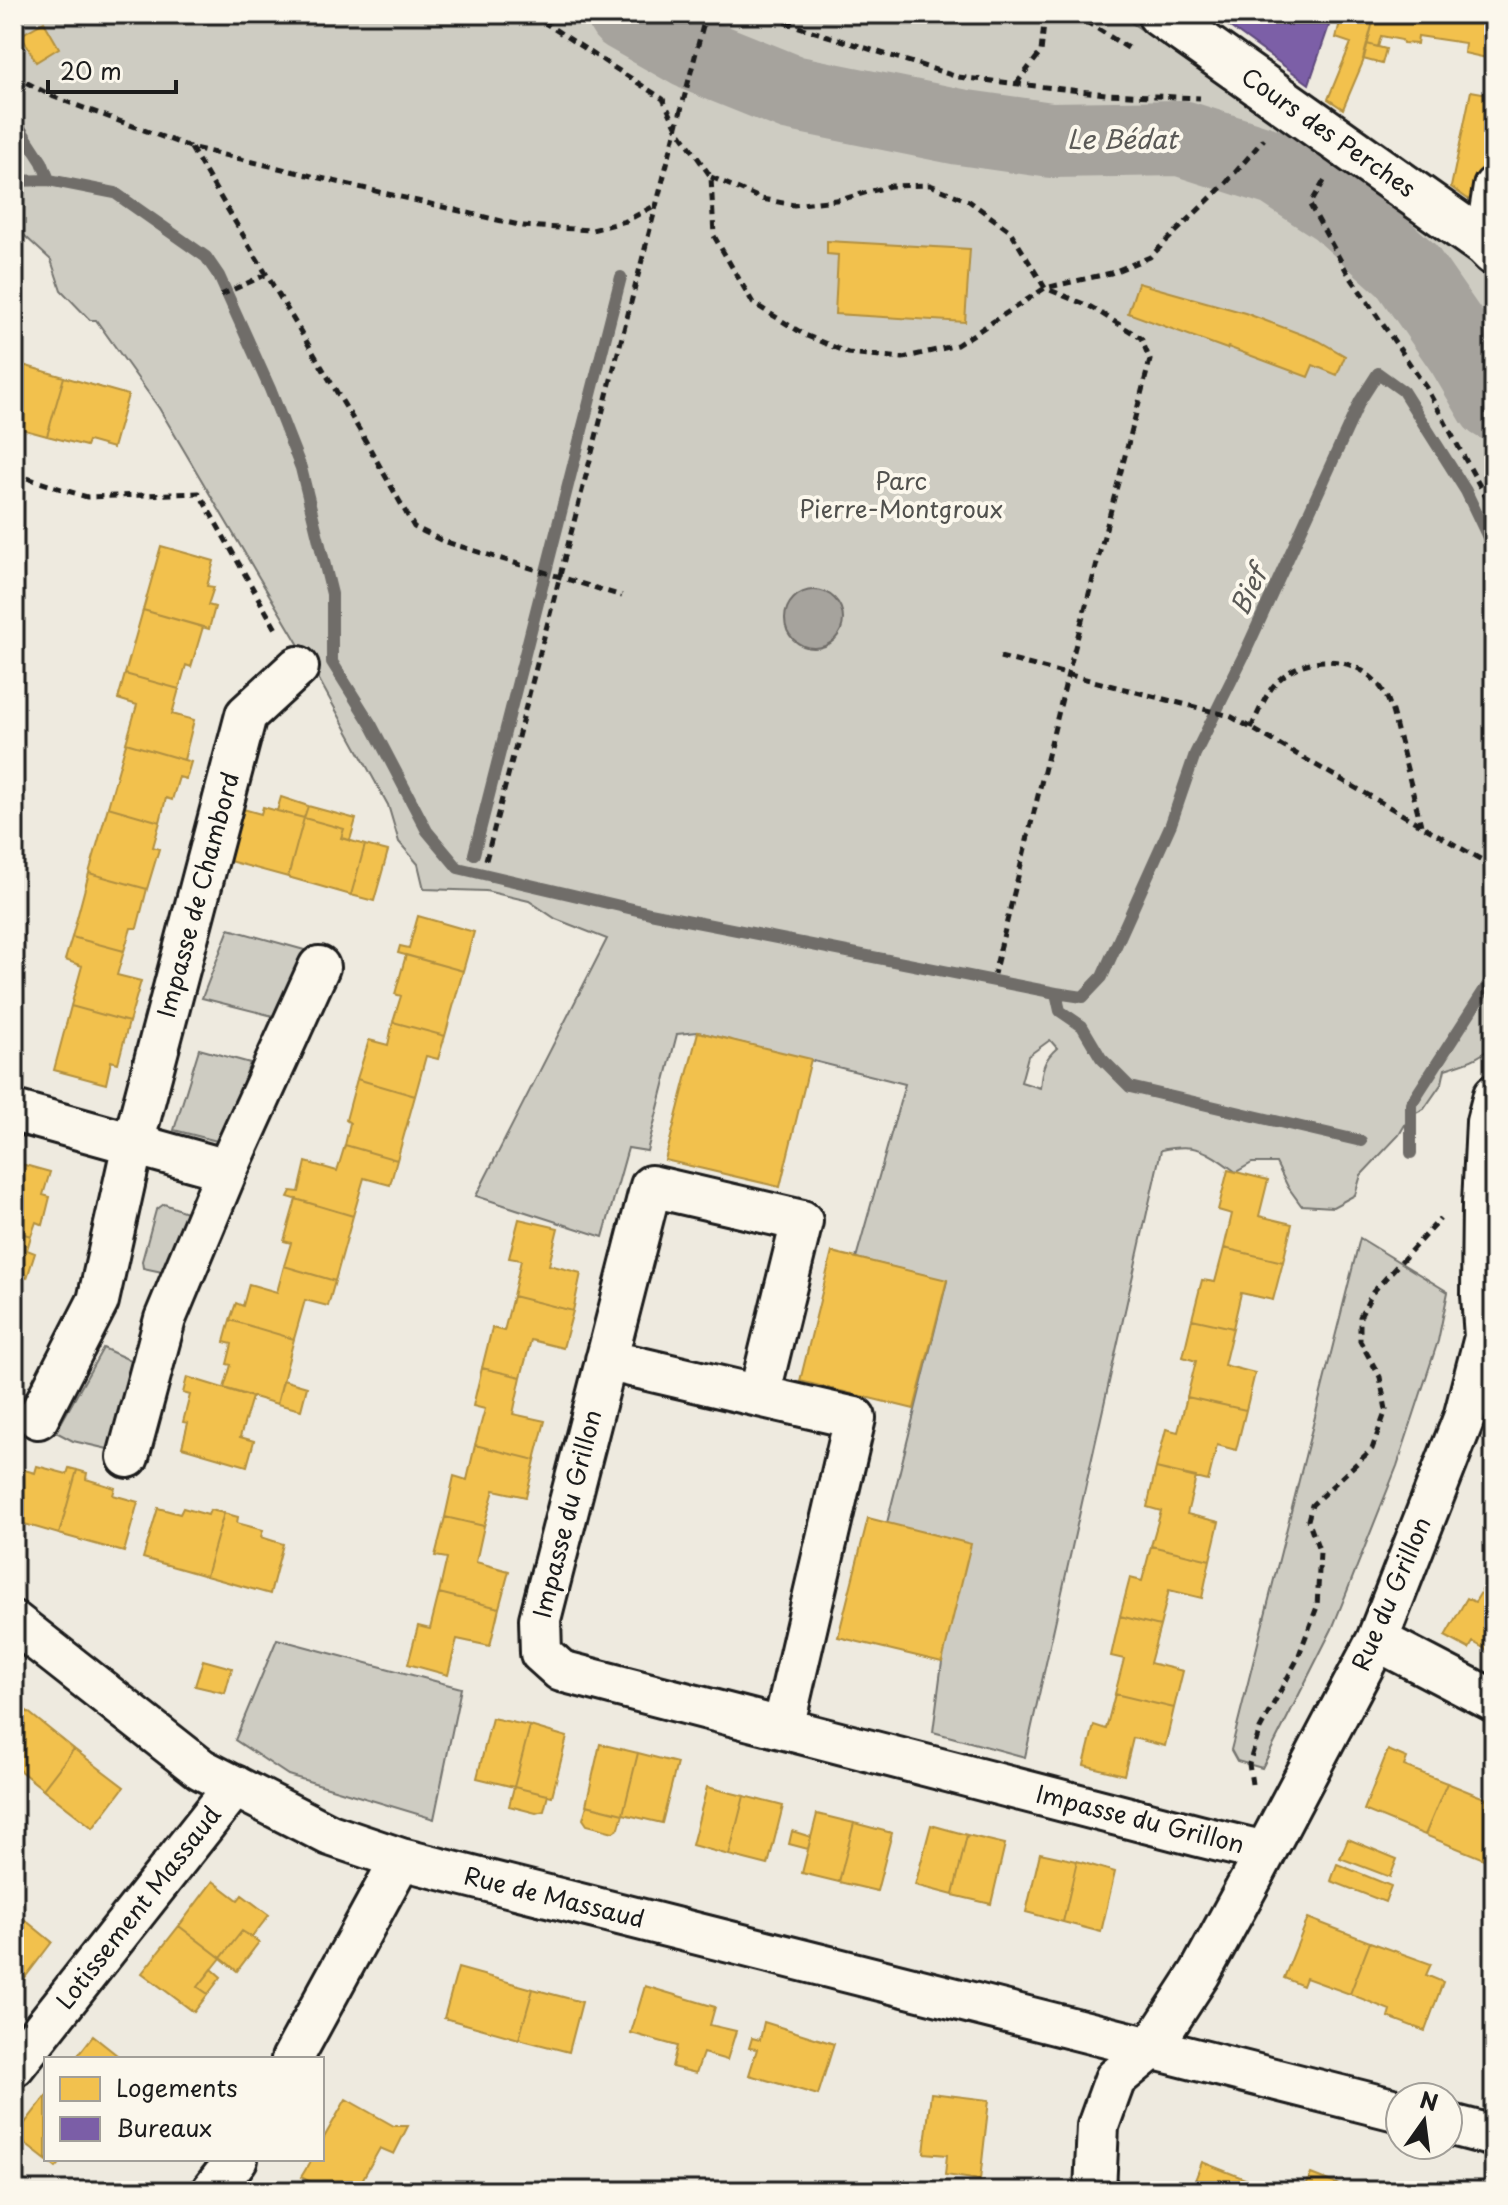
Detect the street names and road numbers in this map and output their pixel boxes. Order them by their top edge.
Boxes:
street label: Cours des Perches [1234,58,1424,205]
street label: Impasse de Chambord [147,768,247,1021]
street label: Impasse du Grillon [523,1406,609,1621]
street label: Rue du Grillon [1342,1511,1439,1676]
street label: Impasse du Grillon [1033,1775,1248,1861]
street label: Lotissement Massaud [46,1797,229,2016]
street label: Rue de Massaud [461,1856,648,1936]

